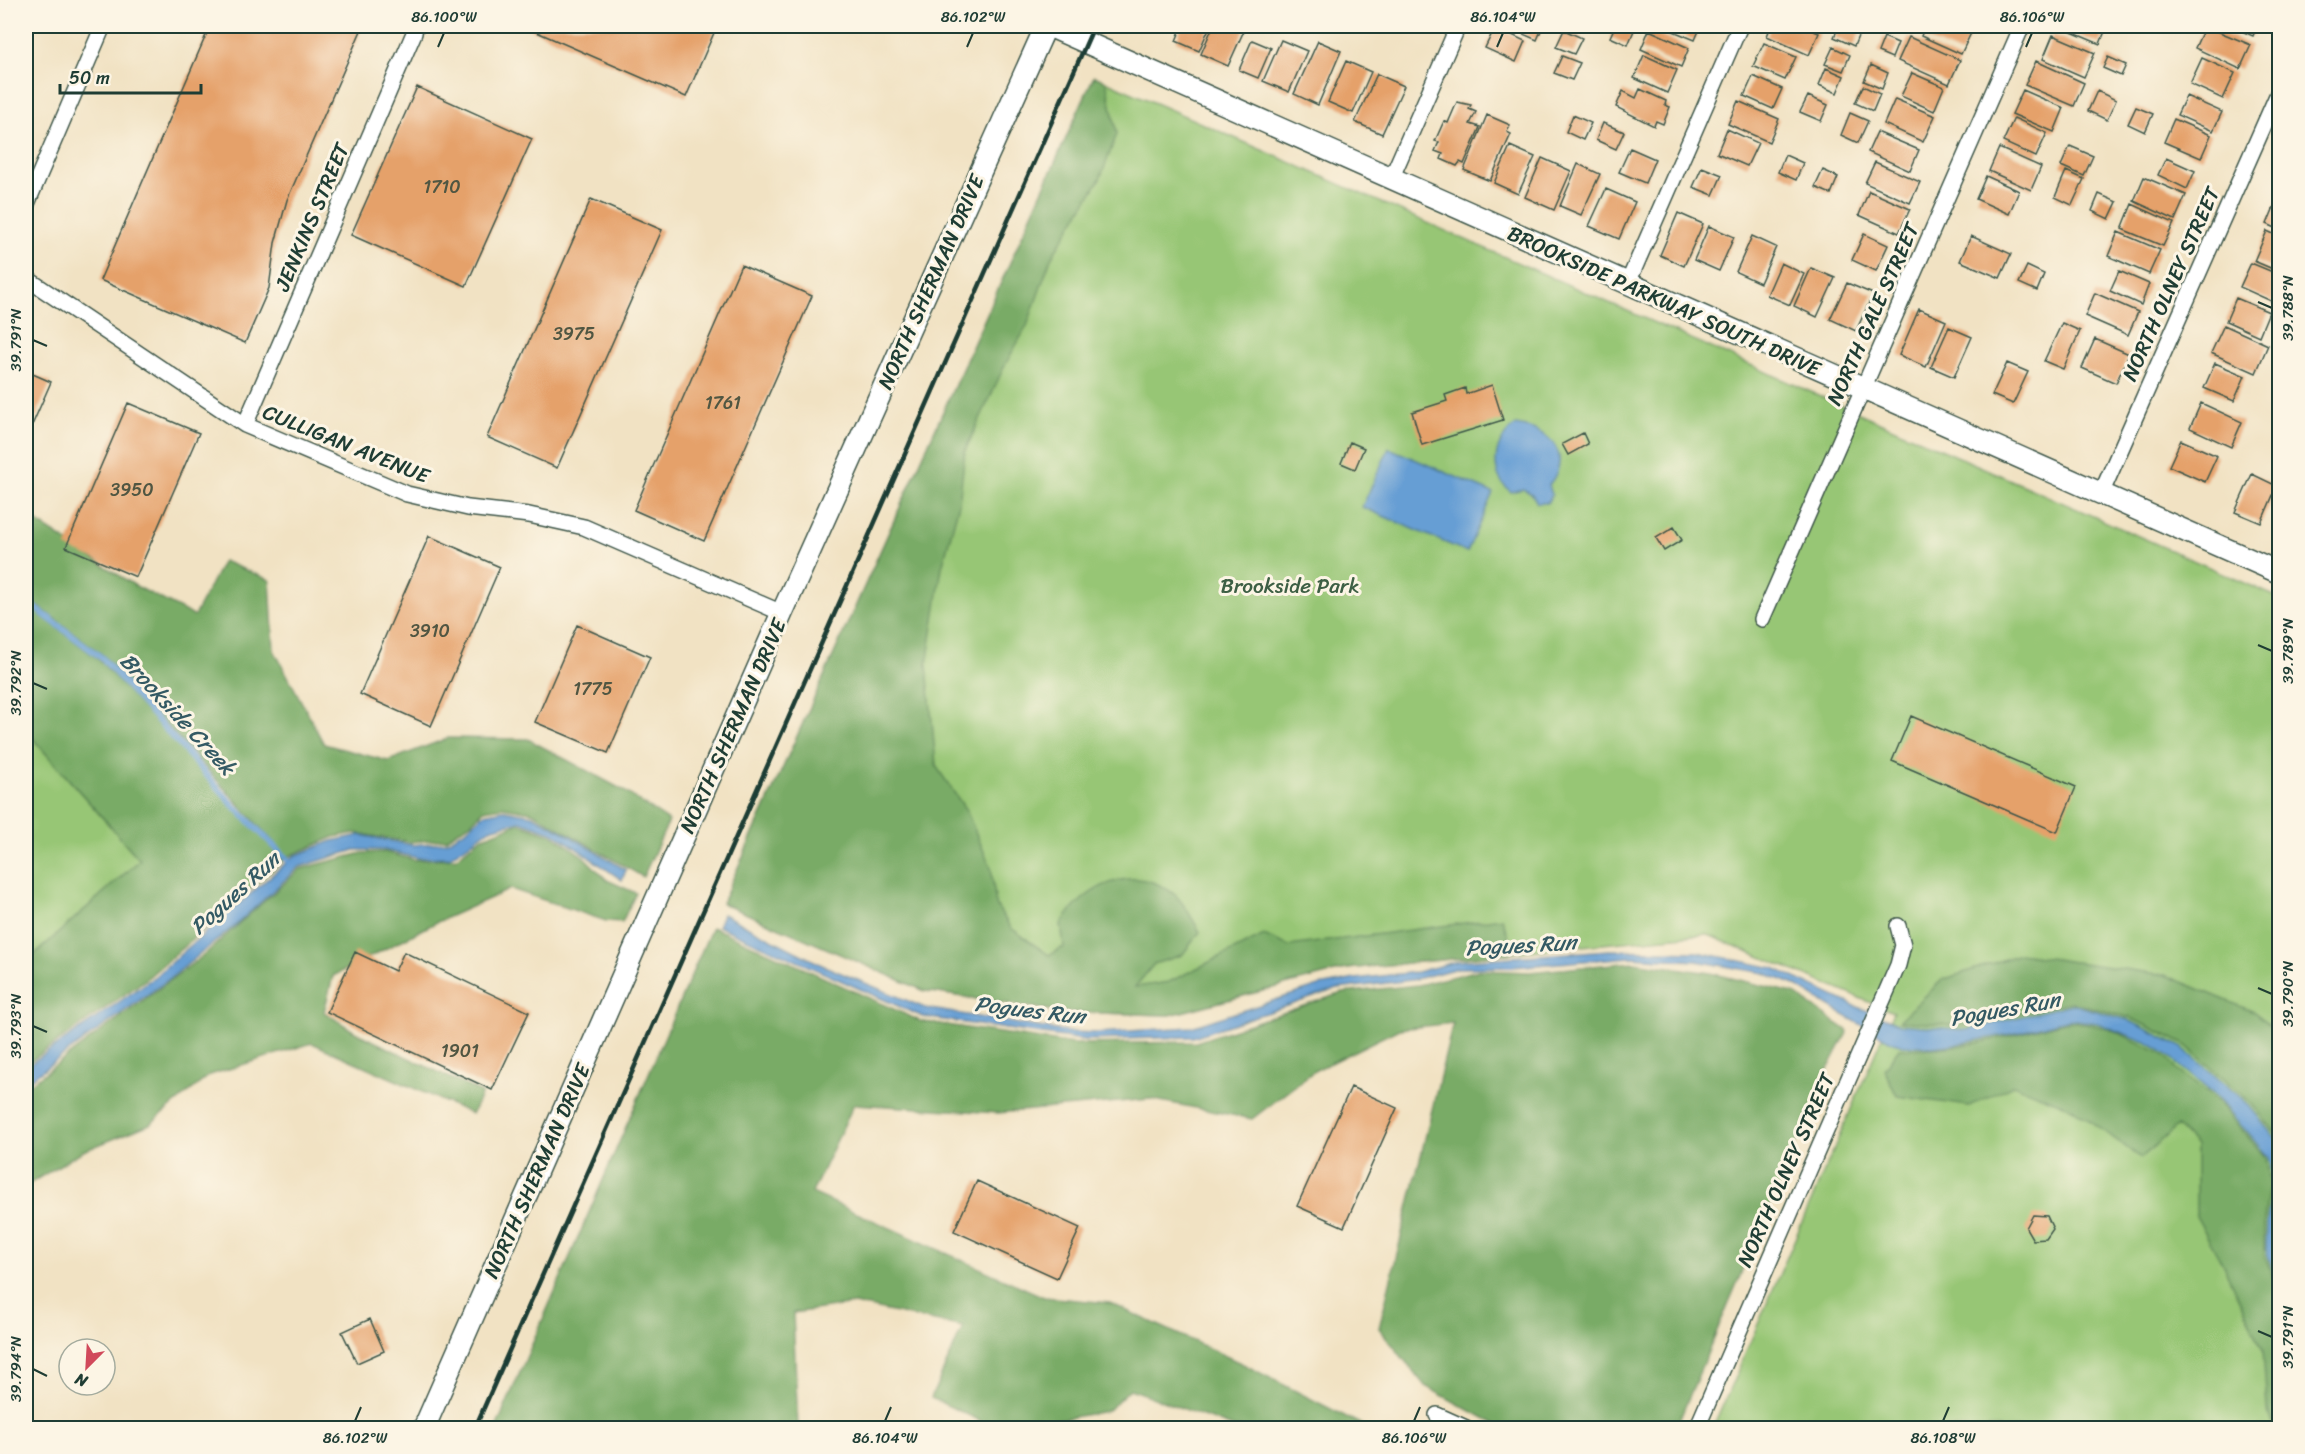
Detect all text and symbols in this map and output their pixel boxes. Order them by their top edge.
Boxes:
text: 86.100°W [411,4,477,30]
text: 86.102°W [941,4,1006,30]
text: 86.104°W [1470,4,1536,30]
text: 86.106°W [2000,4,2065,30]
scale bar [60,57,201,95]
text: 50 m [69,62,110,94]
street label: JENKINS STREET [263,135,361,298]
street label: NORTH SHERMAN DRIVE [866,167,996,396]
house number: 1710 [423,171,461,203]
street label: NORTH OLNEY STREET [2111,179,2232,387]
street label: BROOKSIDE PARKWAY SOUTH DRIVE [1501,215,1828,388]
street label: NORTH GALE STREET [1816,215,1931,412]
text: 39.788°N [2275,275,2301,341]
text: 39.791°N [3,308,29,372]
house number: 3975 [553,318,595,350]
house number: 1761 [705,387,741,419]
street label: CULLIGAN AVENUE [257,393,437,495]
house number: 3950 [110,474,154,506]
park label: Brookside Park [1220,567,1360,605]
street label: NORTH SHERMAN DRIVE [668,611,798,840]
house number: 3910 [410,615,450,647]
text: 39.789°N [2275,618,2301,684]
water label: Brookside Creek [110,643,247,786]
text: 39.792°N [3,650,29,716]
house number: 1775 [573,673,613,705]
water label: Pogues Run [181,840,291,945]
water label: Pogues Run [1465,923,1579,967]
text: 39.790°N [2275,960,2301,1027]
water label: Pogues Run [1947,980,2065,1038]
water label: Pogues Run [973,984,1089,1036]
text: 39.793°N [3,993,29,1058]
house number: 1901 [441,1035,479,1067]
street label: NORTH SHERMAN DRIVE [472,1056,602,1285]
street label: NORTH OLNEY STREET [1726,1065,1847,1273]
text: 39.791°N [2275,1305,2301,1369]
text: 39.794°N [3,1335,29,1402]
north arrow [57,1337,117,1397]
text: N [69,1364,93,1396]
text: 86.102°W [323,1425,388,1451]
text: 86.104°W [852,1425,918,1451]
text: 86.106°W [1382,1425,1447,1451]
text: 86.108°W [1910,1425,1976,1451]

